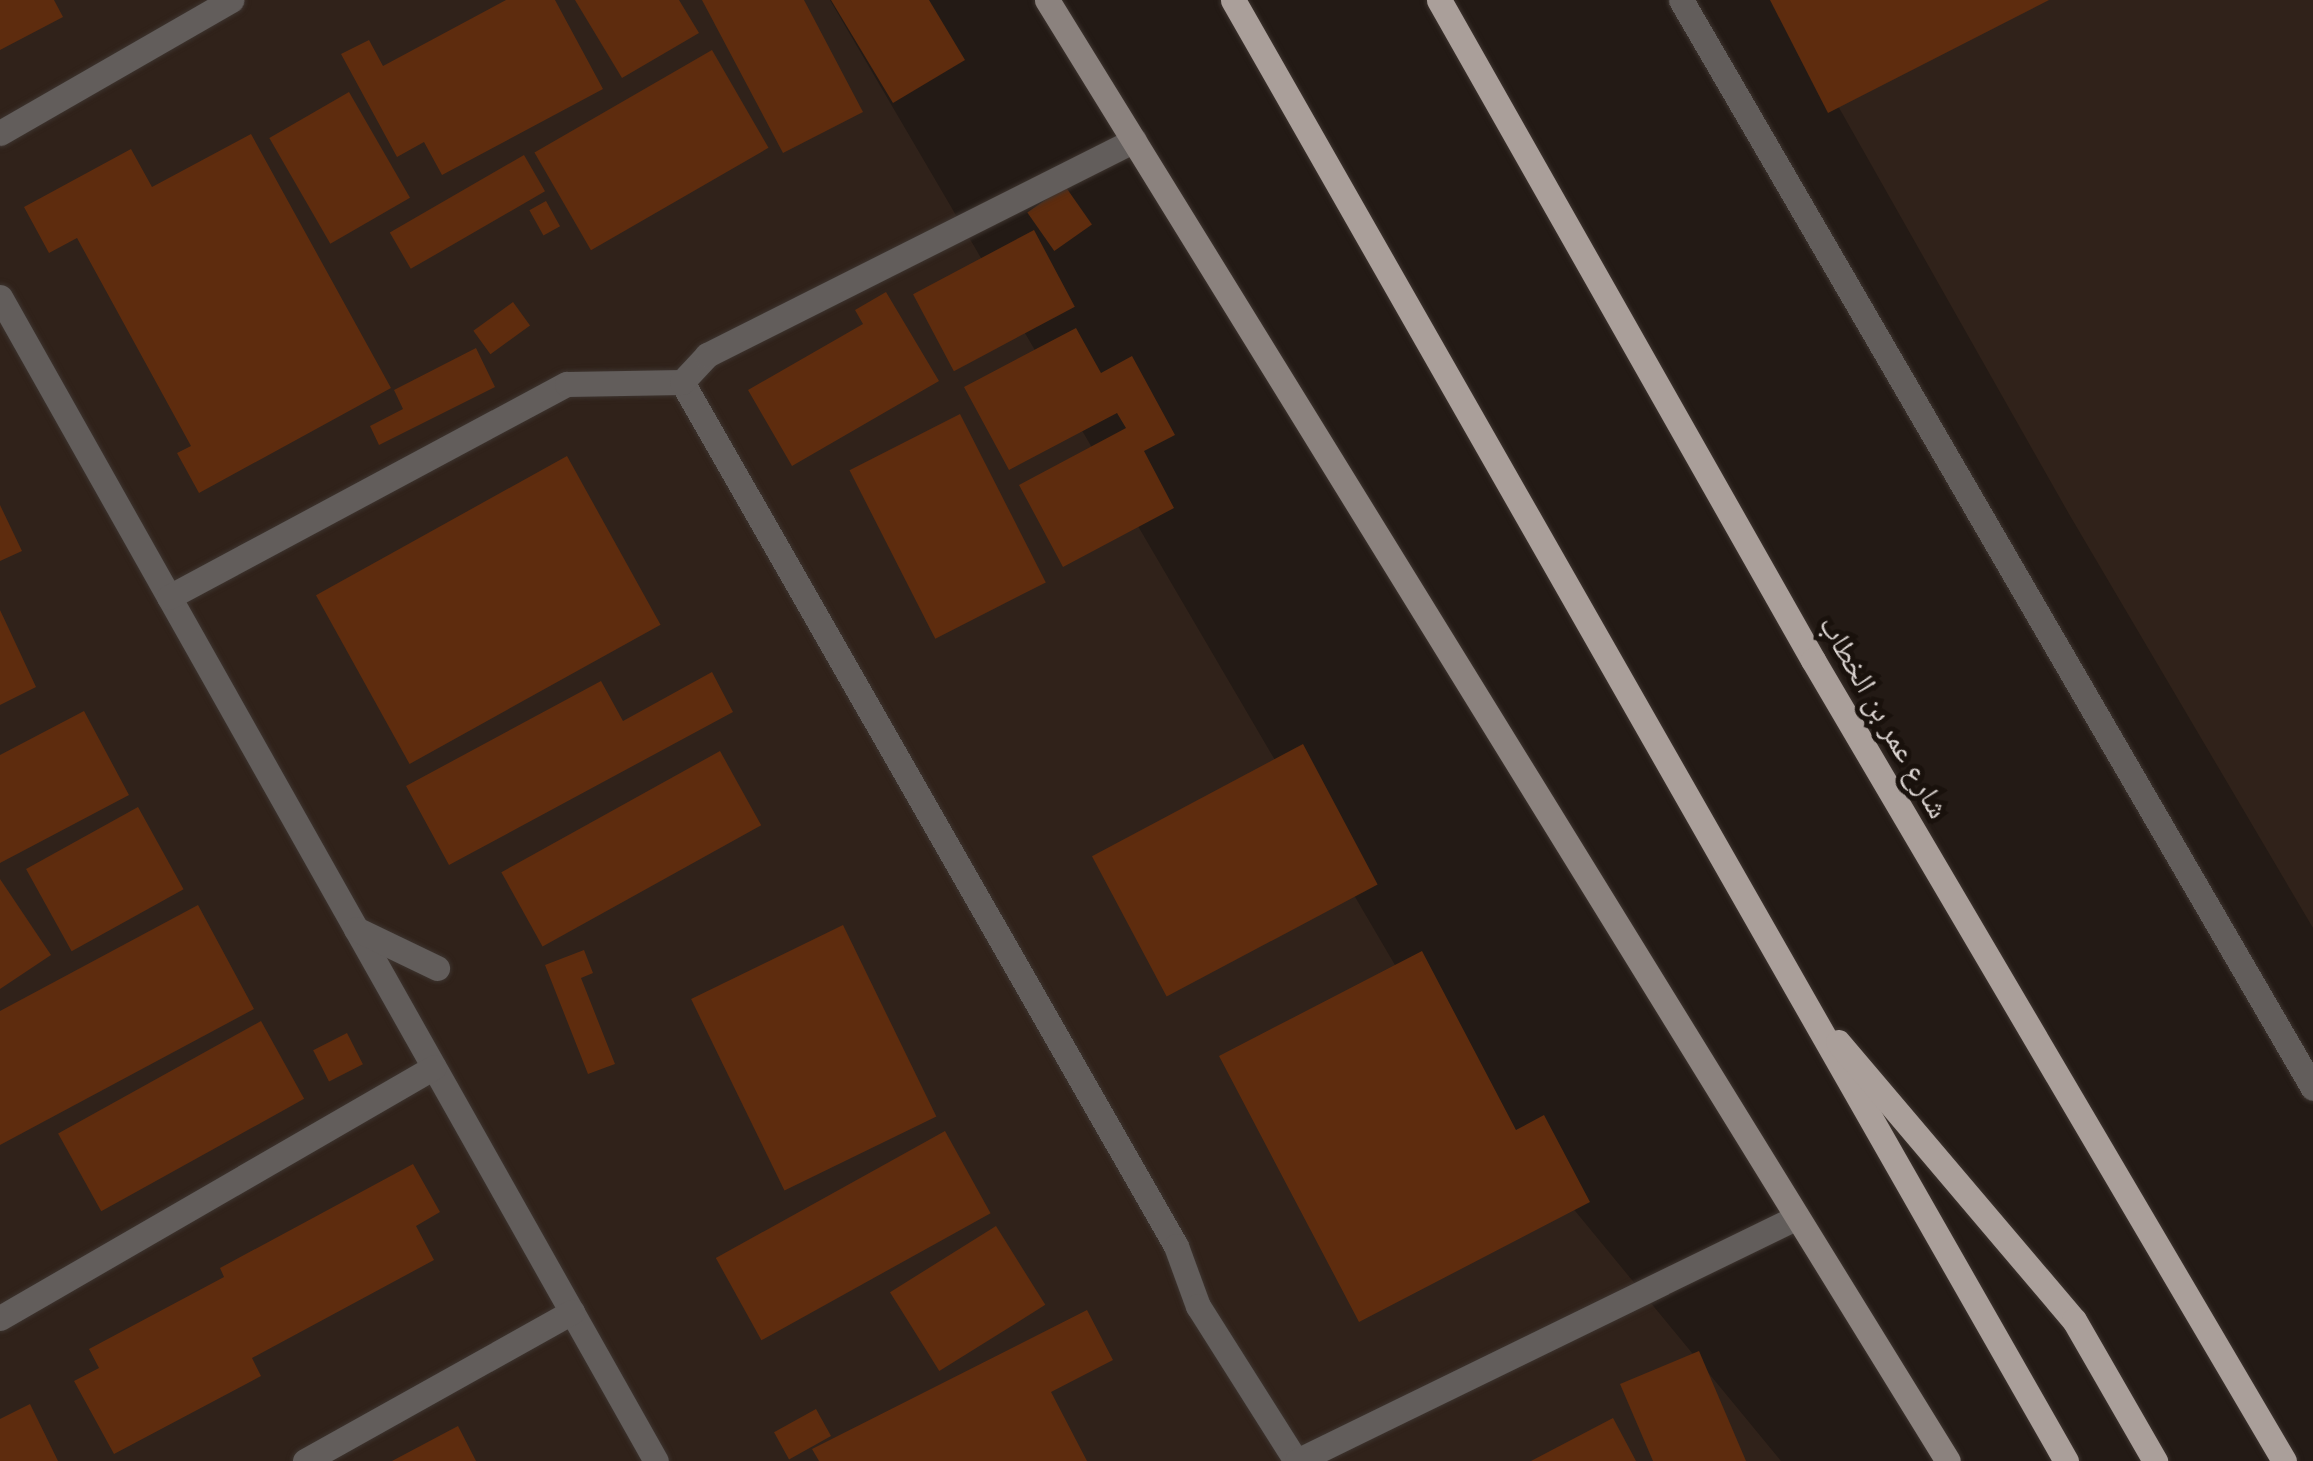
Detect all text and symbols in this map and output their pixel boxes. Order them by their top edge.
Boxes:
street label: شارع عمر بن الخطاب [1811,609,1957,825]

